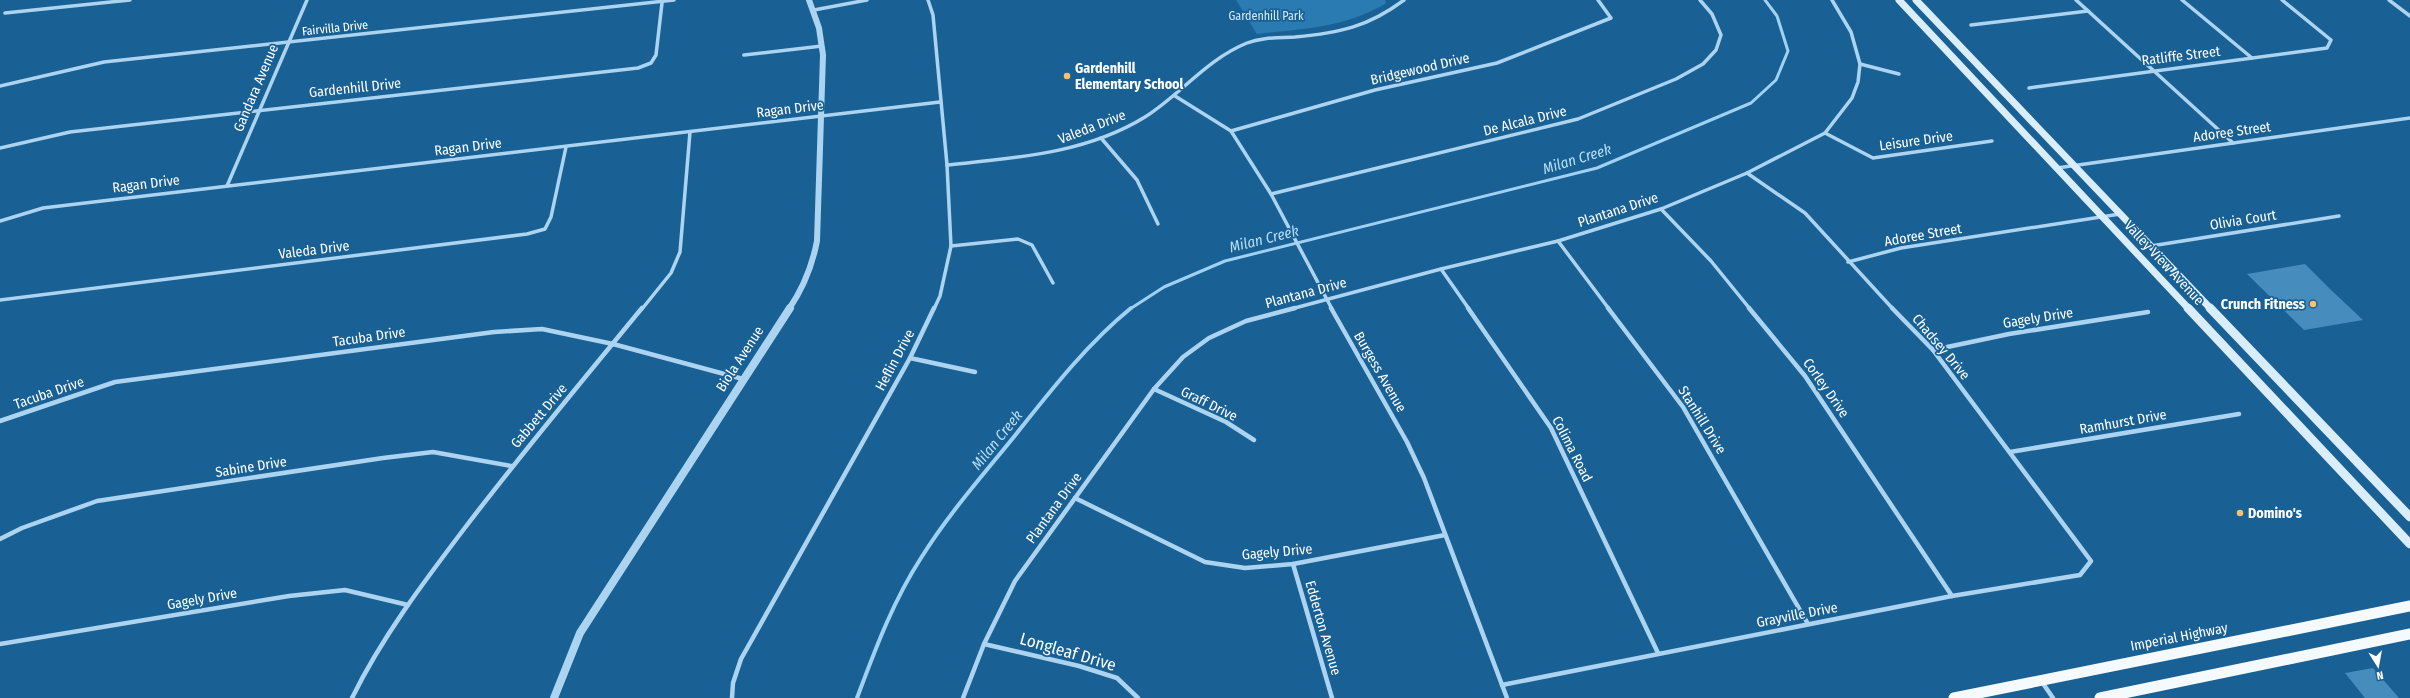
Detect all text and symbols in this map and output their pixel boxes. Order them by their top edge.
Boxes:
park label: Gardenhill Park [1228,9,1304,23]
street label: Fairvilla Drive [301,18,369,38]
street label: Gandara Avenue [230,42,282,134]
street label: Ratliffe Street [2141,43,2222,69]
street label: Bridgewood Drive [1369,49,1471,89]
place label: Gardenhill Elementary School [1075,60,1184,93]
marker: Gardenhill Elementary School [1062,71,1072,81]
street label: Gardenhill Drive [308,75,402,101]
street label: Ragan Drive [755,96,825,122]
street label: De Alcala Drive [1482,102,1569,140]
street label: Valeda Drive [1056,106,1128,148]
street label: Adoree Street [2192,118,2272,146]
street label: Leisure Drive [1878,127,1954,155]
street label: Ragan Drive [433,134,503,160]
water label: Milan Creek [1540,140,1614,178]
street label: Ragan Drive [111,171,181,197]
street label: Plantana Drive [1576,189,1660,231]
street label: Olivia Court [2209,206,2278,234]
street label: Valley View Avenue [2121,217,2207,309]
street label: Adoree Street [1883,220,1963,250]
water label: Milan Creek [1227,222,1301,256]
street label: Valeda Drive [278,237,350,263]
street label: Plantana Drive [1263,274,1349,312]
place label: Crunch Fitness [2221,296,2305,313]
marker: Crunch Fitness [2308,299,2318,309]
street label: Gagely Drive [2002,304,2074,332]
street label: Chadsey Drive [1909,311,1974,383]
street label: Tacuba Drive [332,323,406,350]
street label: Biola Avenue [713,323,767,395]
street label: Heflin Drive [872,326,918,394]
street label: Burgess Avenue [1350,329,1410,415]
street label: Corley Drive [1799,355,1853,421]
street label: Tacuba Drive [12,373,86,413]
street label: Gabbett Drive [507,380,571,452]
street label: Graff Drive [1178,383,1240,425]
street label: Stanhill Drive [1674,383,1730,457]
water label: Milan Creek [968,406,1027,473]
street label: Ramhurst Drive [2078,406,2168,438]
street label: Colima Road [1548,413,1596,485]
street label: Sabine Drive [214,453,288,481]
street label: Plantana Drive [1023,469,1085,547]
place label: Domino's [2248,505,2302,522]
marker: Domino's [2235,508,2245,518]
street label: Gagely Drive [1241,540,1313,564]
street label: Edderton Avenue [1301,579,1345,677]
street label: Gagely Drive [166,584,238,614]
street label: Grayville Drive [1755,599,1839,631]
street label: Imperial Highway [2129,619,2230,655]
street label: Longleaf Drive [1017,628,1119,676]
north arrow [2358,646,2398,686]
text: N [2375,668,2384,682]

